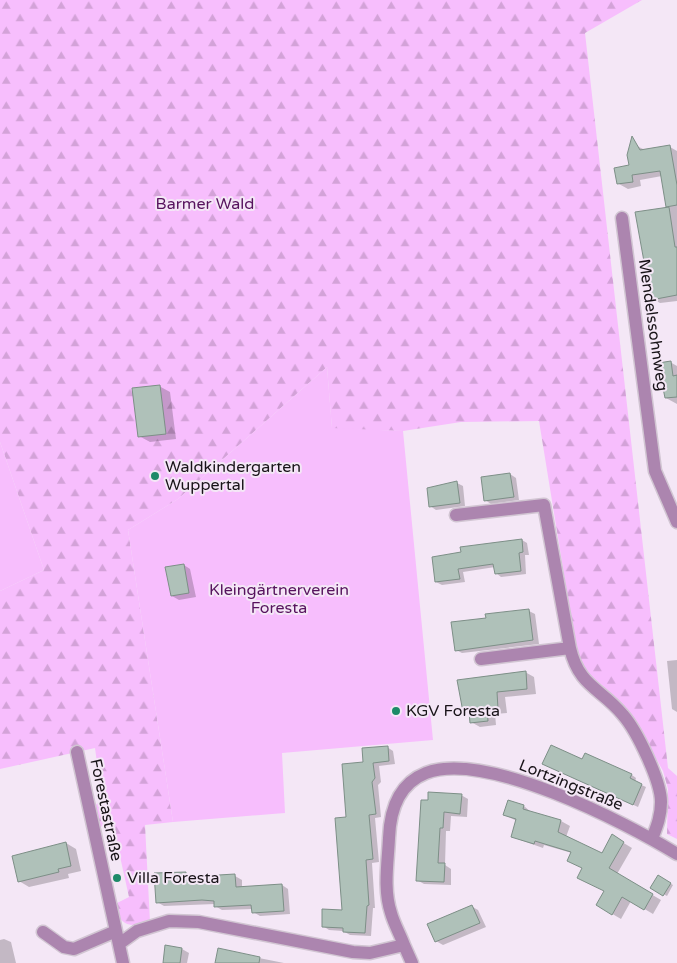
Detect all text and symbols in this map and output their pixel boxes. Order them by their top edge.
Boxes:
park label: Barmer Wald [156,194,254,214]
street label: Mendelssohnweg [634,258,672,392]
place label: Waldkindergarten Wuppertal [165,457,301,495]
marker: Waldkindergarten Wuppertal [149,470,161,482]
park label: Kleingärtnerverein Foresta [209,580,349,618]
place label: KGV Foresta [406,701,500,721]
marker: KGV Foresta [390,705,402,717]
street label: Lortzingstraße [516,755,626,815]
street label: Forestastraße [85,757,127,863]
place label: Villa Foresta [127,868,220,888]
marker: Villa Foresta [111,872,123,884]

